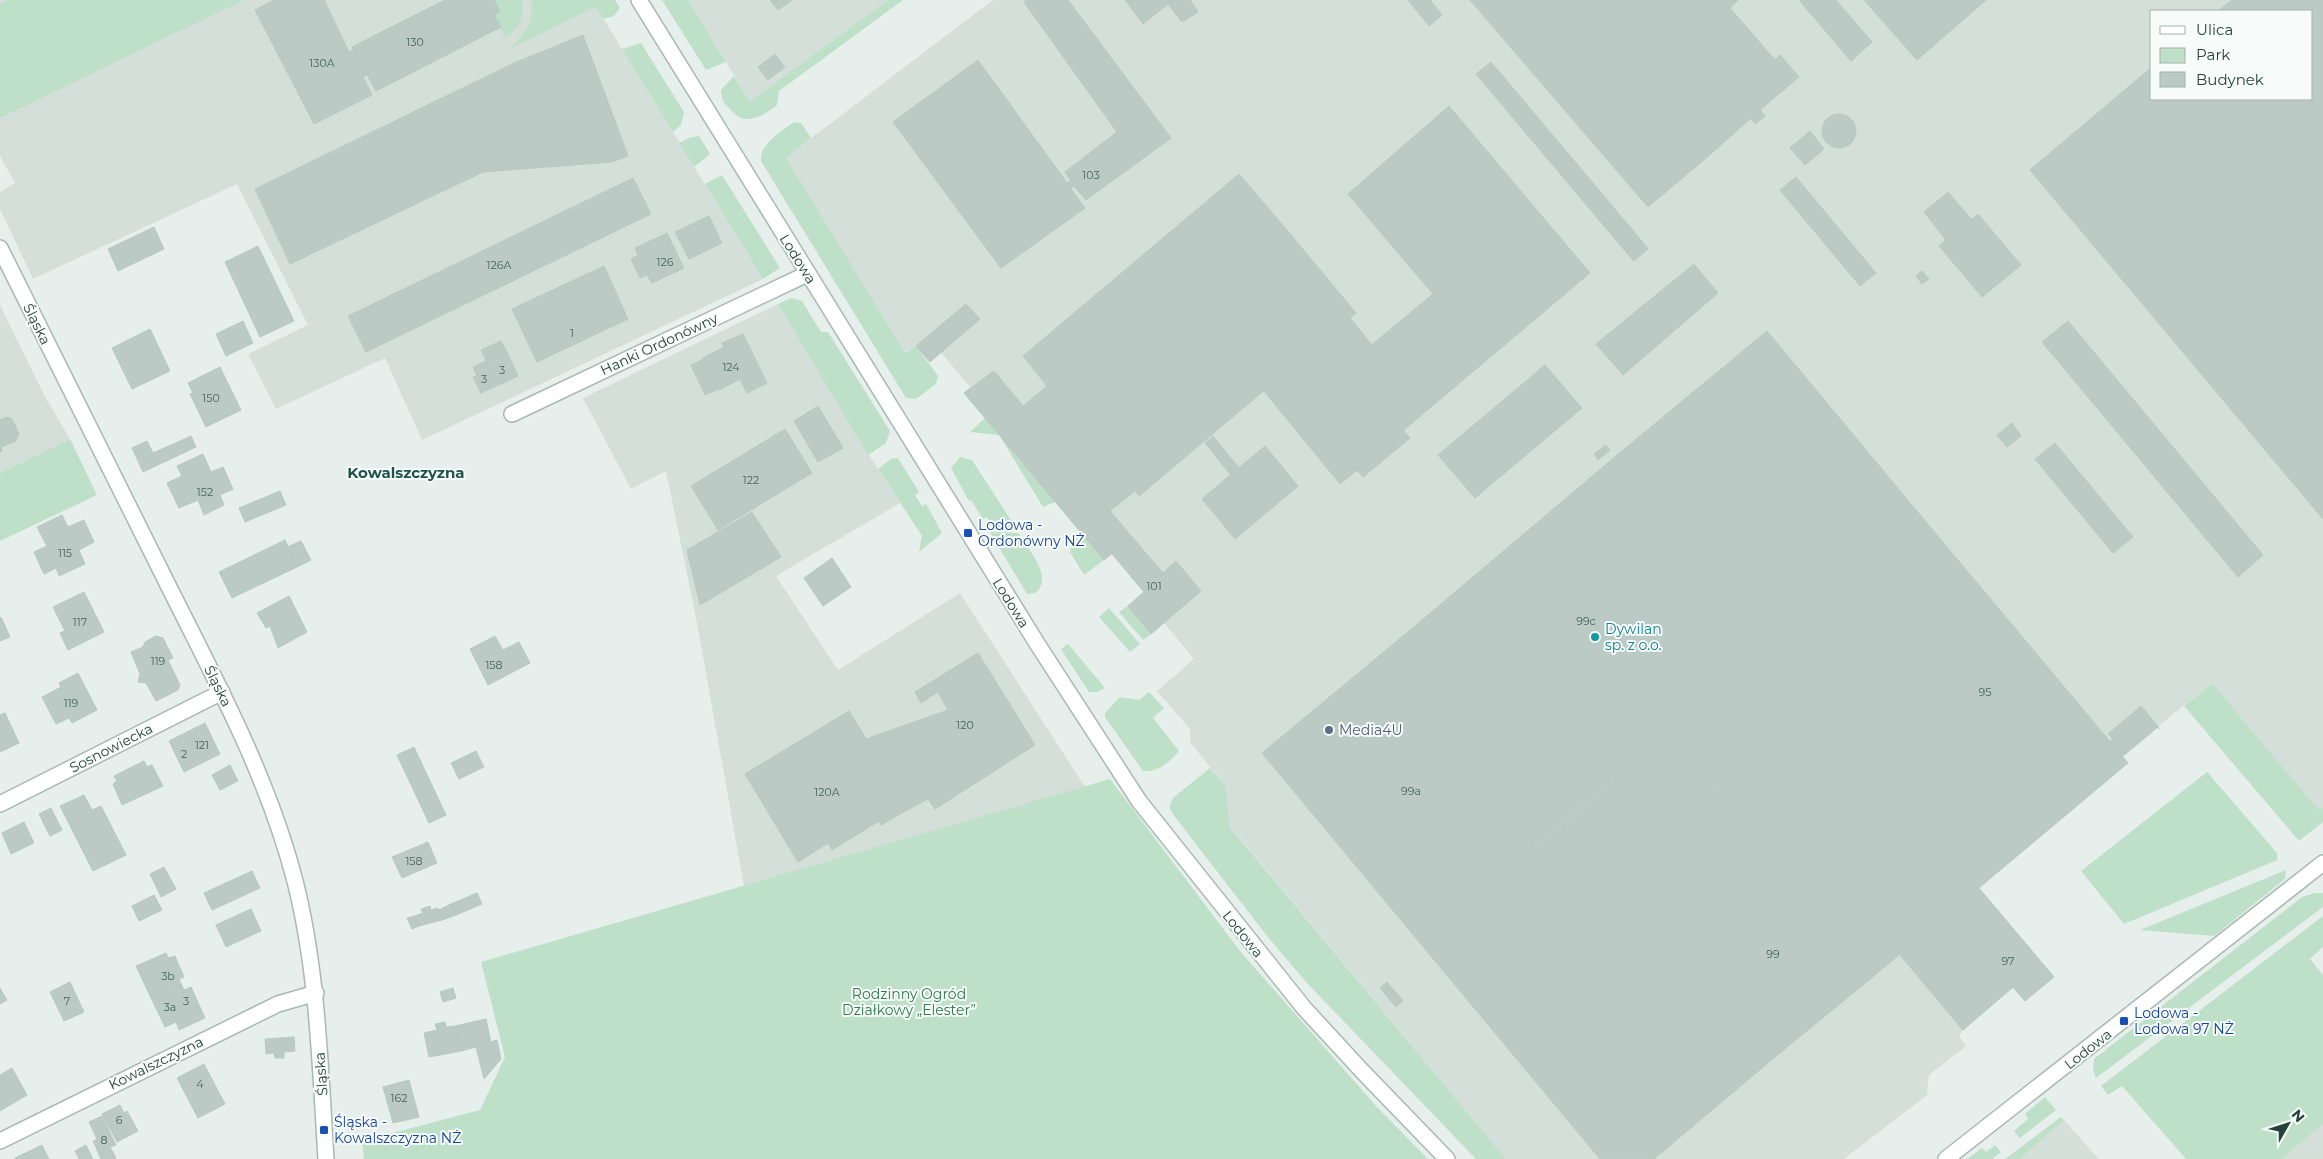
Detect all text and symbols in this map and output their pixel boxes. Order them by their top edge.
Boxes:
legend [2150,10,2313,100]
text: Ulica [2196,20,2233,39]
house number: 130 [406,35,424,49]
text: Park [2196,45,2230,64]
house number: 130A [309,56,335,70]
text: Budynek [2196,70,2264,89]
house number: 103 [1082,168,1100,182]
street label: Lodowa [776,231,820,287]
house number: 126 [657,255,674,269]
house number: 126A [487,258,512,272]
street label: Śląska [19,300,55,348]
street label: Hanki Ordonówny [597,309,721,379]
house number: 1 [570,326,574,340]
house number: 124 [722,360,740,374]
house number: 3 [499,363,505,377]
house number: 3 [481,372,487,386]
house number: 150 [202,391,220,405]
district label: Kowalszczyzna [347,463,465,482]
house number: 122 [743,473,759,487]
house number: 152 [197,485,213,499]
place label: Lodowa - Ordonówny NŻ [978,516,1085,550]
marker: Lodowa - Ordonówny NŻ [962,527,974,539]
house number: 115 [58,546,72,560]
street label: Lodowa [989,575,1033,631]
house number: 101 [1146,579,1162,593]
house number: 99c [1576,614,1596,628]
house number: 117 [73,615,87,629]
place label: Dywilan sp. z o.o. [1605,620,1662,654]
marker: Dywilan sp. z o.o. [1589,631,1601,643]
house number: 119 [151,654,166,668]
house number: 158 [485,658,503,672]
street label: Śląska [200,662,236,710]
house number: 95 [1979,685,1991,699]
house number: 119 [64,696,79,710]
house number: 120 [956,718,974,732]
street label: Sosnowiecka [66,719,156,777]
place label: Media4U [1339,721,1403,739]
marker: Media4U [1323,724,1335,736]
house number: 121 [195,738,209,752]
house number: 2 [181,747,187,761]
house number: 99a [1401,784,1421,798]
house number: 120A [814,785,840,799]
house number: 158 [405,854,423,868]
street label: Lodowa [1219,907,1267,961]
house number: 99 [1766,947,1780,961]
house number: 97 [2001,954,2015,968]
house number: 3b [161,969,175,983]
park label: Rodzinny Ogród Działkowy „Elester” [842,985,976,1019]
house number: 7 [64,994,70,1008]
house number: 3 [183,994,189,1008]
house number: 3a [164,1000,176,1014]
place label: Lodowa - Lodowa 97 NŻ [2134,1004,2234,1038]
marker: Lodowa - Lodowa 97 NŻ [2118,1015,2130,1027]
street label: Lodowa [2061,1025,2115,1073]
street label: Kowalszczyzna [106,1032,206,1094]
street label: Śląska [310,1051,332,1097]
house number: 4 [196,1077,204,1091]
house number: 162 [391,1091,407,1105]
north arrow [2263,1099,2313,1149]
text: N [2288,1106,2309,1126]
house number: 6 [116,1113,123,1127]
place label: Śląska - Kowalszczyzna NŻ [334,1113,461,1147]
marker: Śląska - Kowalszczyzna NŻ [318,1124,330,1136]
house number: 8 [100,1133,108,1147]

